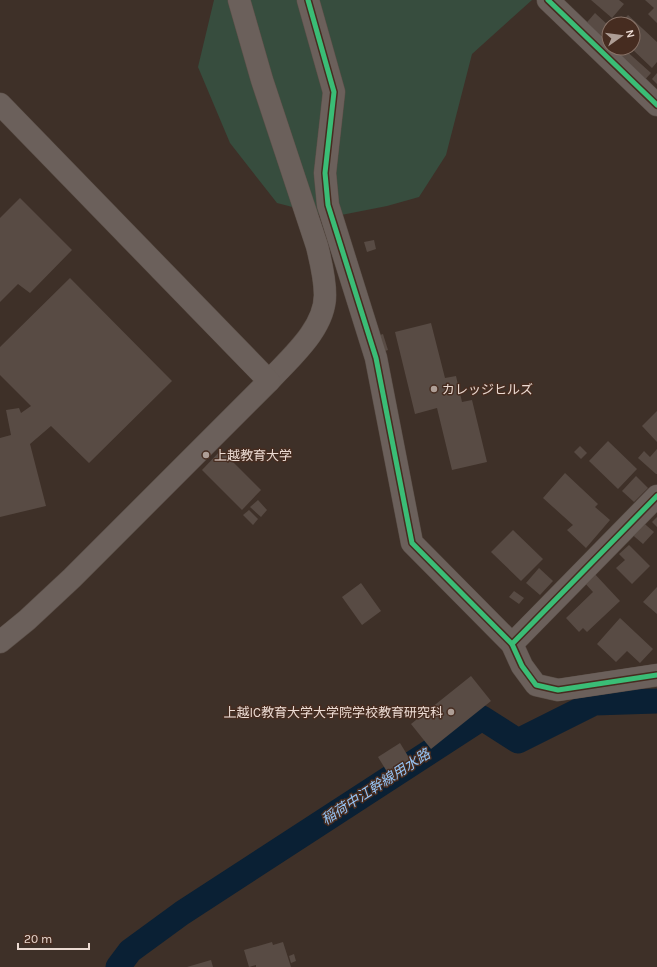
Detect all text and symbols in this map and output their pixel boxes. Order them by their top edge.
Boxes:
north arrow [601,16,641,56]
text: N [623,28,637,39]
place label: カレッジヒルズ [442,382,533,397]
marker: カレッジヒルズ [429,384,439,394]
place label: 上越教育大学 [214,448,292,463]
marker: 上越教育大学 [201,450,211,460]
place label: 上越IC教育大学大学院学校教育研究科 [223,705,443,720]
marker: 上越IC教育大学大学院学校教育研究科 [446,707,456,717]
water label: 稲荷中江幹線用水路 [319,745,434,828]
scale bar [18,925,89,951]
text: 20 m [24,932,52,946]

